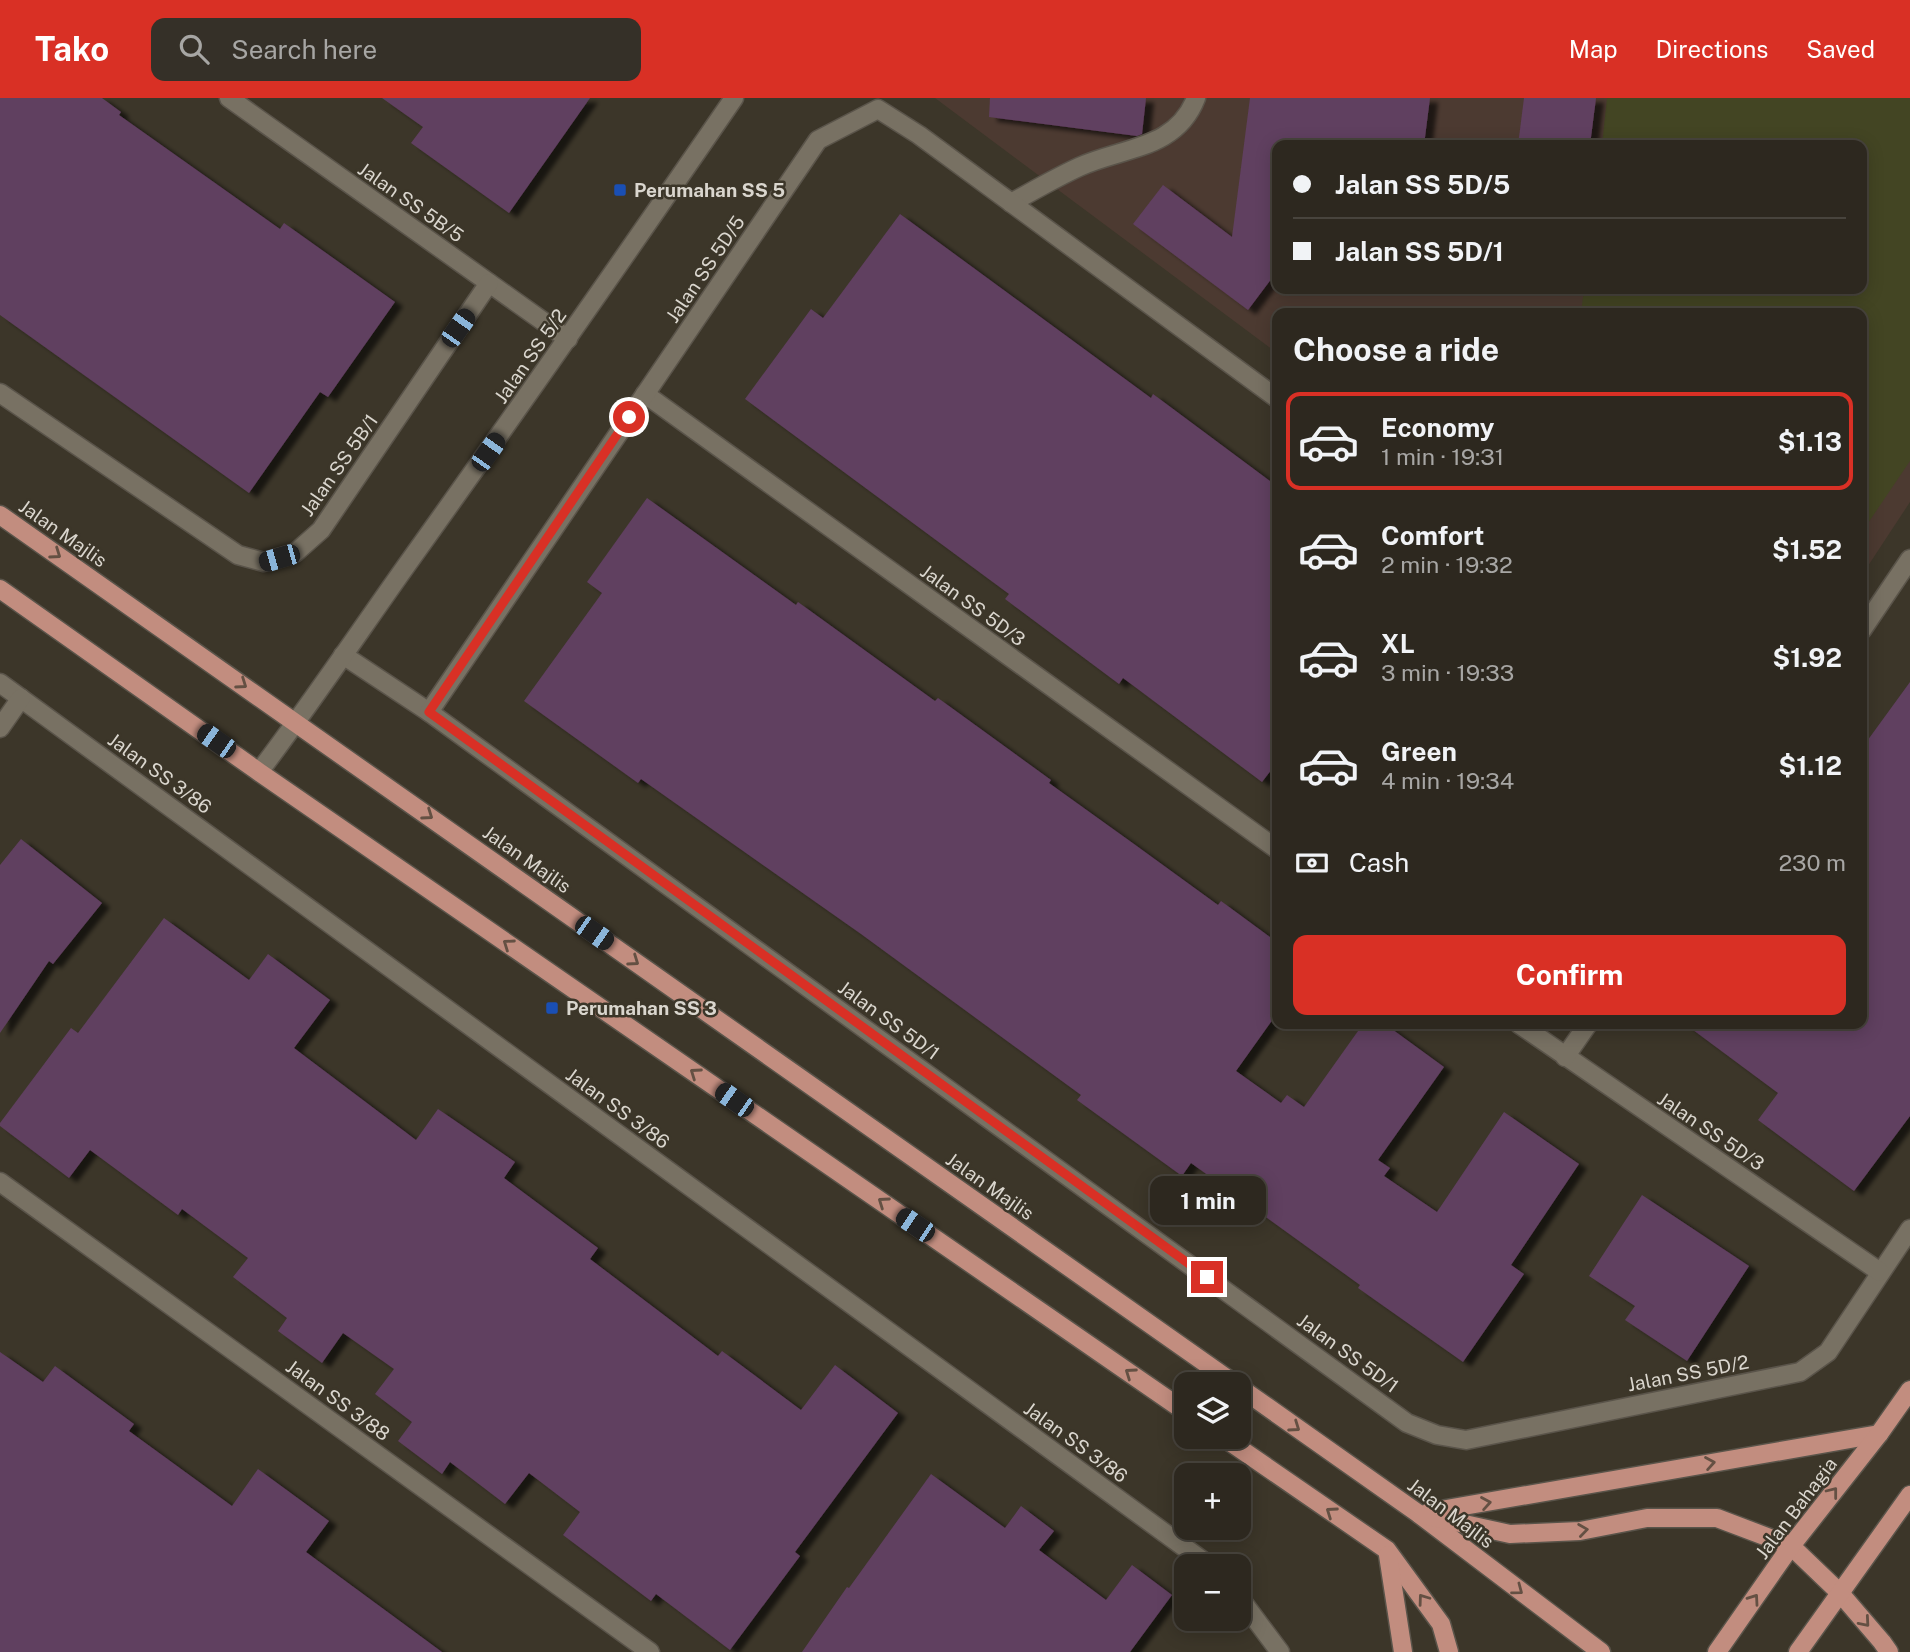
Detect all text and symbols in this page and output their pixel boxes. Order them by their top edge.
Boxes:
search box [151,18,641,81]
text: Tako [35,30,109,68]
icon: search [175,30,213,68]
text: Search here [231,34,377,65]
text: Map [1569,35,1618,63]
text: Directions [1656,35,1768,63]
text: Saved [1806,35,1875,63]
street label: Jalan SS 5B/5 [354,158,468,246]
text: Jalan SS 5D/5 [1335,169,1510,200]
place label: Perumahan SS 5 [634,179,785,201]
marker: Perumahan SS 5 [612,182,628,198]
street label: Jalan SS 5D/5 [661,211,749,327]
text: Jalan SS 5D/1 [1335,236,1504,267]
car [438,305,479,351]
street label: Jalan SS 5/2 [489,305,571,407]
text: Choose a ride [1293,331,1499,368]
route start [613,401,645,433]
street label: Jalan SS 5B/1 [296,410,382,520]
icon: car [1297,410,1360,473]
text: Economy [1381,412,1494,443]
text: $1.13 [1778,426,1842,457]
car [468,429,509,475]
text: 1 min · 19:31 [1381,443,1504,470]
street label: Jalan Majlis [15,495,111,571]
icon: car [1297,518,1360,581]
text: Comfort [1381,520,1484,551]
text: $1.52 [1772,534,1842,565]
car [256,542,303,574]
one-way arrow [48,546,61,558]
text: 2 min · 19:32 [1381,551,1513,578]
street label: Jalan SS 5D/3 [916,560,1030,650]
icon: car [1297,626,1360,689]
text: XL [1381,628,1415,659]
text: $1.92 [1773,642,1842,673]
text: 3 min · 19:33 [1381,659,1514,686]
one-way arrow [234,676,247,689]
car [193,720,240,762]
street label: Jalan SS 3/86 [104,728,216,818]
icon: car [1297,734,1360,797]
text: Green [1381,736,1457,767]
text: $1.12 [1779,750,1842,781]
text: 4 min · 19:34 [1381,767,1514,794]
one-way arrow [420,807,433,820]
street label: Jalan Majlis [479,821,575,897]
icon: cash [1293,844,1331,882]
text: Cash [1349,847,1409,878]
text: 230 m [1778,849,1846,876]
car [571,912,618,954]
button: Confirm [1293,935,1846,1015]
one-way arrow [503,940,516,952]
one-way arrow [626,953,639,965]
street label: Jalan SS 5D/1 [834,976,944,1064]
place label: Perumahan SS 3 [566,997,717,1019]
marker: Perumahan SS 3 [544,1000,560,1016]
street label: Jalan SS 3/86 [562,1063,674,1153]
one-way arrow [690,1069,703,1081]
car [711,1079,758,1121]
street label: Jalan SS 5D/3 [1654,1087,1768,1175]
street label: Jalan Majlis [942,1148,1038,1224]
callout: 1 min [1149,1176,1265,1224]
text: 1 min [1180,1187,1236,1214]
one-way arrow [877,1197,890,1210]
car [892,1205,939,1245]
route end [1191,1261,1223,1293]
street label: Jalan SS 5D/1 [1293,1309,1403,1397]
street label: Jalan SS 5D/2 [1625,1350,1751,1396]
street label: Jalan SS 3/88 [282,1355,394,1445]
one-way arrow [1125,1369,1138,1381]
map controls [1174,1372,1251,1631]
button: layers [1174,1372,1251,1449]
street label: Jalan SS 3/86 [1020,1397,1132,1487]
one-way arrow [1287,1419,1300,1431]
street label: Jalan Bahagia [1751,1453,1841,1563]
one-way arrow [1704,1456,1716,1471]
button: + [1174,1463,1251,1540]
street label: Jalan Majlis [1404,1474,1498,1552]
one-way arrow [1825,1487,1838,1500]
one-way arrow [1480,1496,1492,1511]
one-way arrow [1326,1508,1339,1520]
one-way arrow [1577,1522,1589,1537]
button: − [1174,1554,1251,1631]
one-way arrow [1510,1581,1523,1594]
one-way arrow [1418,1594,1431,1607]
one-way arrow [1746,1594,1758,1607]
one-way arrow [1857,1614,1869,1627]

